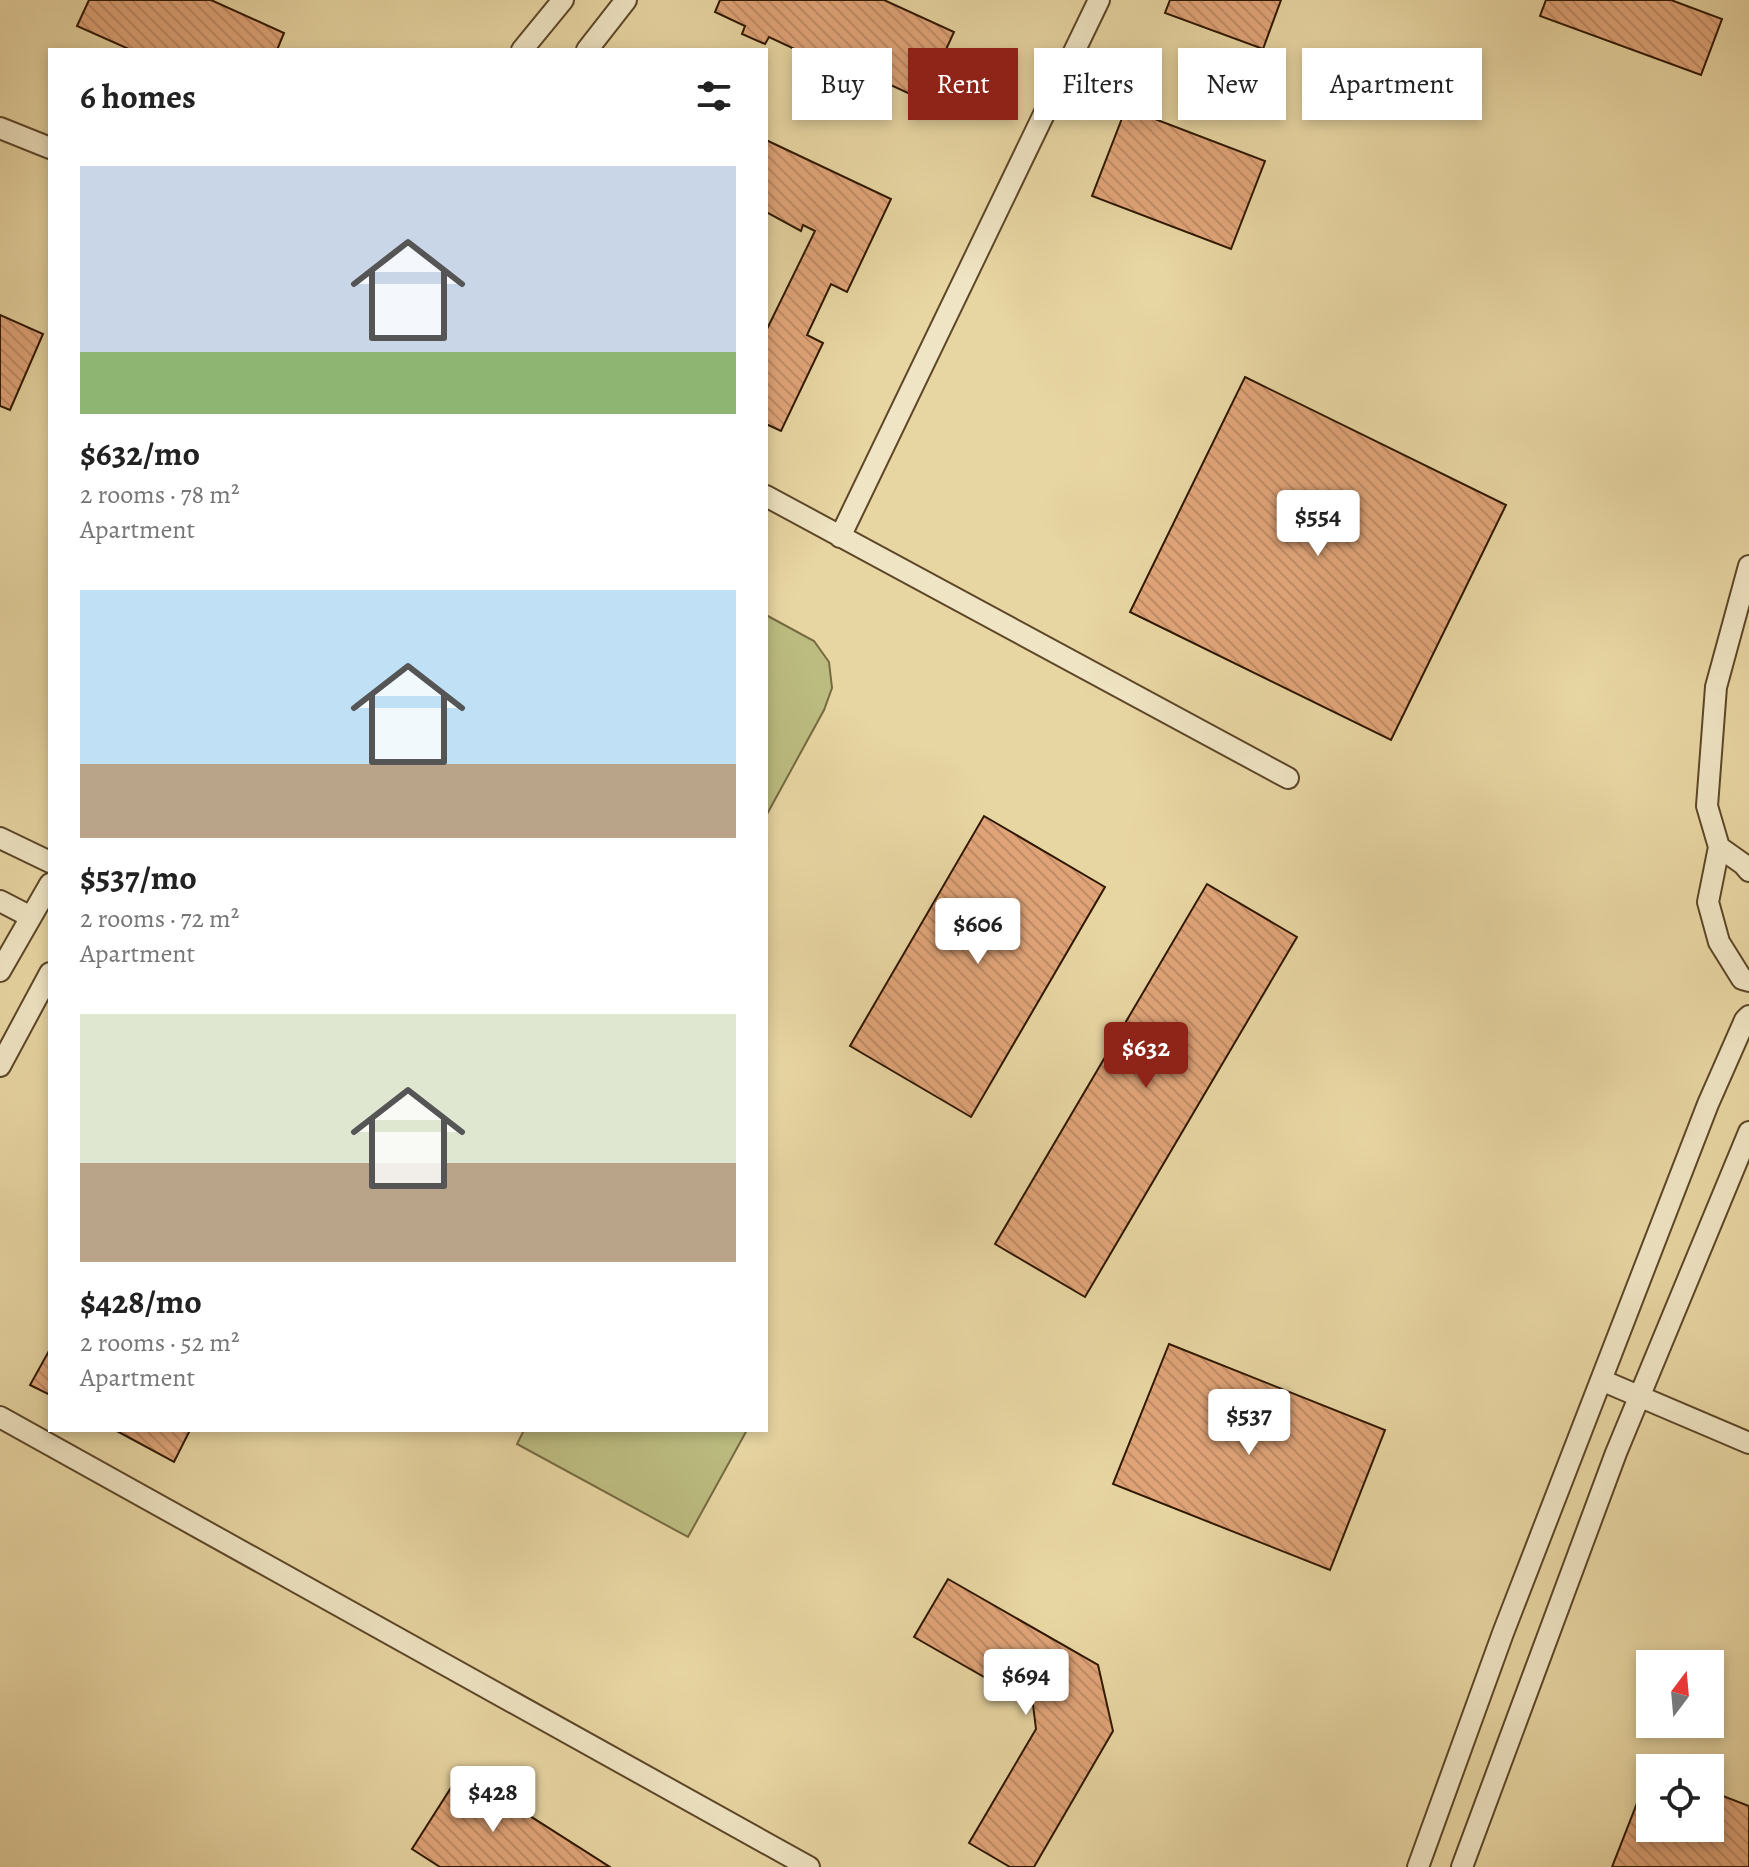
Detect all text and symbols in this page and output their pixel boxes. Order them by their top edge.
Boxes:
chip: Buy [792,48,892,120]
chip: Rent [908,48,1018,120]
chip: Filters [1034,48,1162,120]
chip: New [1178,48,1286,120]
chip: Apartment [1302,48,1482,120]
text: 6 homes [80,73,196,120]
icon: filters [692,74,736,118]
icon: home [336,218,480,362]
text: $632/mo [80,430,200,477]
text: 2 rooms · 78 m² [80,477,239,512]
pin: $554 [1271,490,1365,558]
text: $554 [1295,498,1341,533]
text: Apartment [80,512,195,547]
icon: home [336,642,480,786]
text: $537/mo [80,854,197,901]
pin: $606 [931,898,1025,966]
text: 2 rooms · 72 m² [80,901,239,936]
text: $606 [953,906,1003,941]
text: Apartment [80,936,195,971]
pin: $632 [1099,1022,1193,1090]
text: $632 [1122,1030,1170,1065]
icon: home [336,1066,480,1210]
text: $428/mo [80,1278,202,1325]
text: 2 rooms · 52 m² [80,1325,239,1360]
text: Apartment [80,1360,195,1395]
pin: $537 [1202,1389,1296,1457]
text: $537 [1226,1397,1272,1432]
pin: $694 [979,1649,1073,1717]
north arrow [1636,1650,1724,1738]
map controls [1636,1650,1724,1842]
text: $694 [1002,1657,1050,1692]
button: locate [1636,1754,1724,1842]
pin: $428 [446,1766,540,1834]
text: $428 [468,1774,518,1809]

